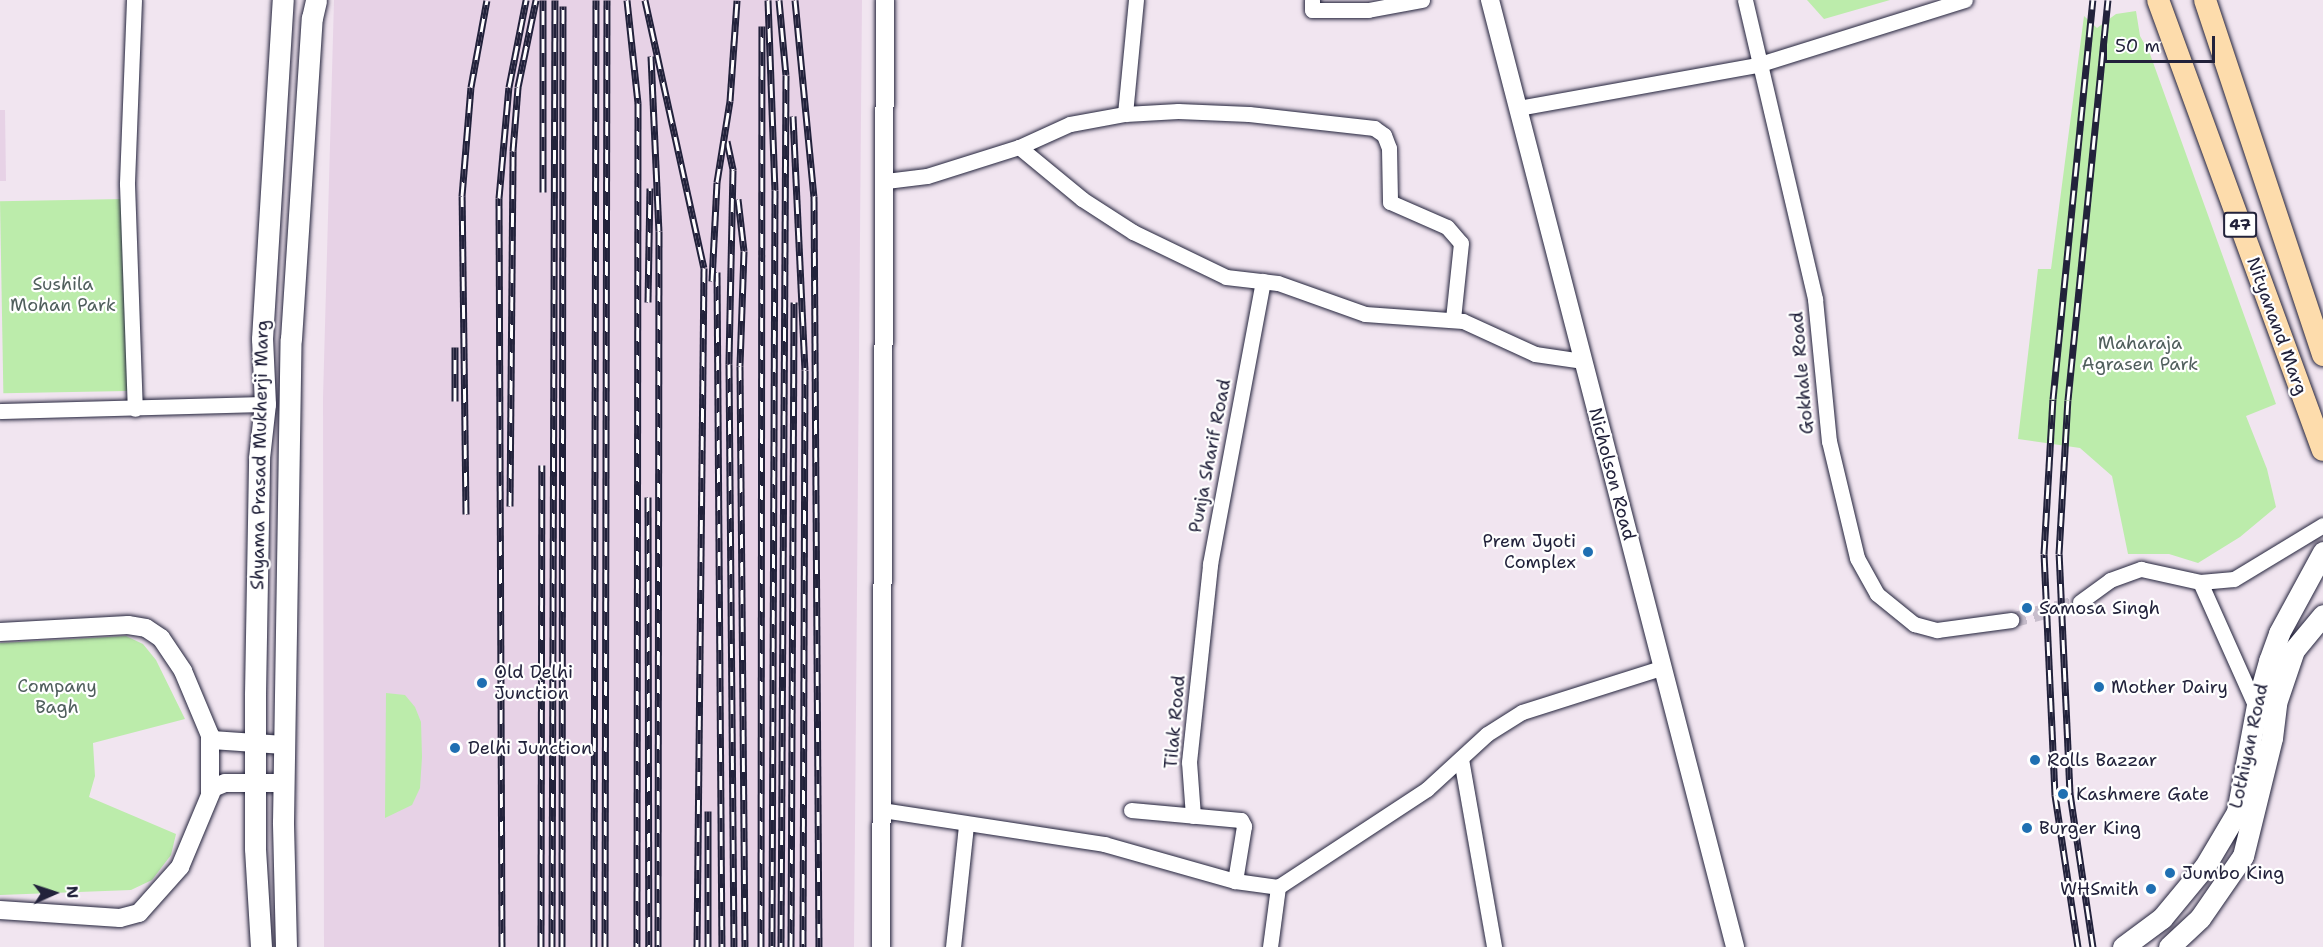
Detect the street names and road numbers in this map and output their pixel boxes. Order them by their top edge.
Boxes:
road number: 47 [2222,212,2258,238]
street label: Nityanand Marg [2242,254,2312,398]
street label: Gokhale Road [1786,311,1818,435]
street label: Shyama Prasad Mukherji Marg [247,320,273,590]
street label: Punja Sharif Road [1185,377,1235,535]
street label: Nicholson Road [1584,405,1640,543]
street label: Tilak Road [1160,674,1190,770]
street label: Lothiyan Road [2225,681,2273,811]

